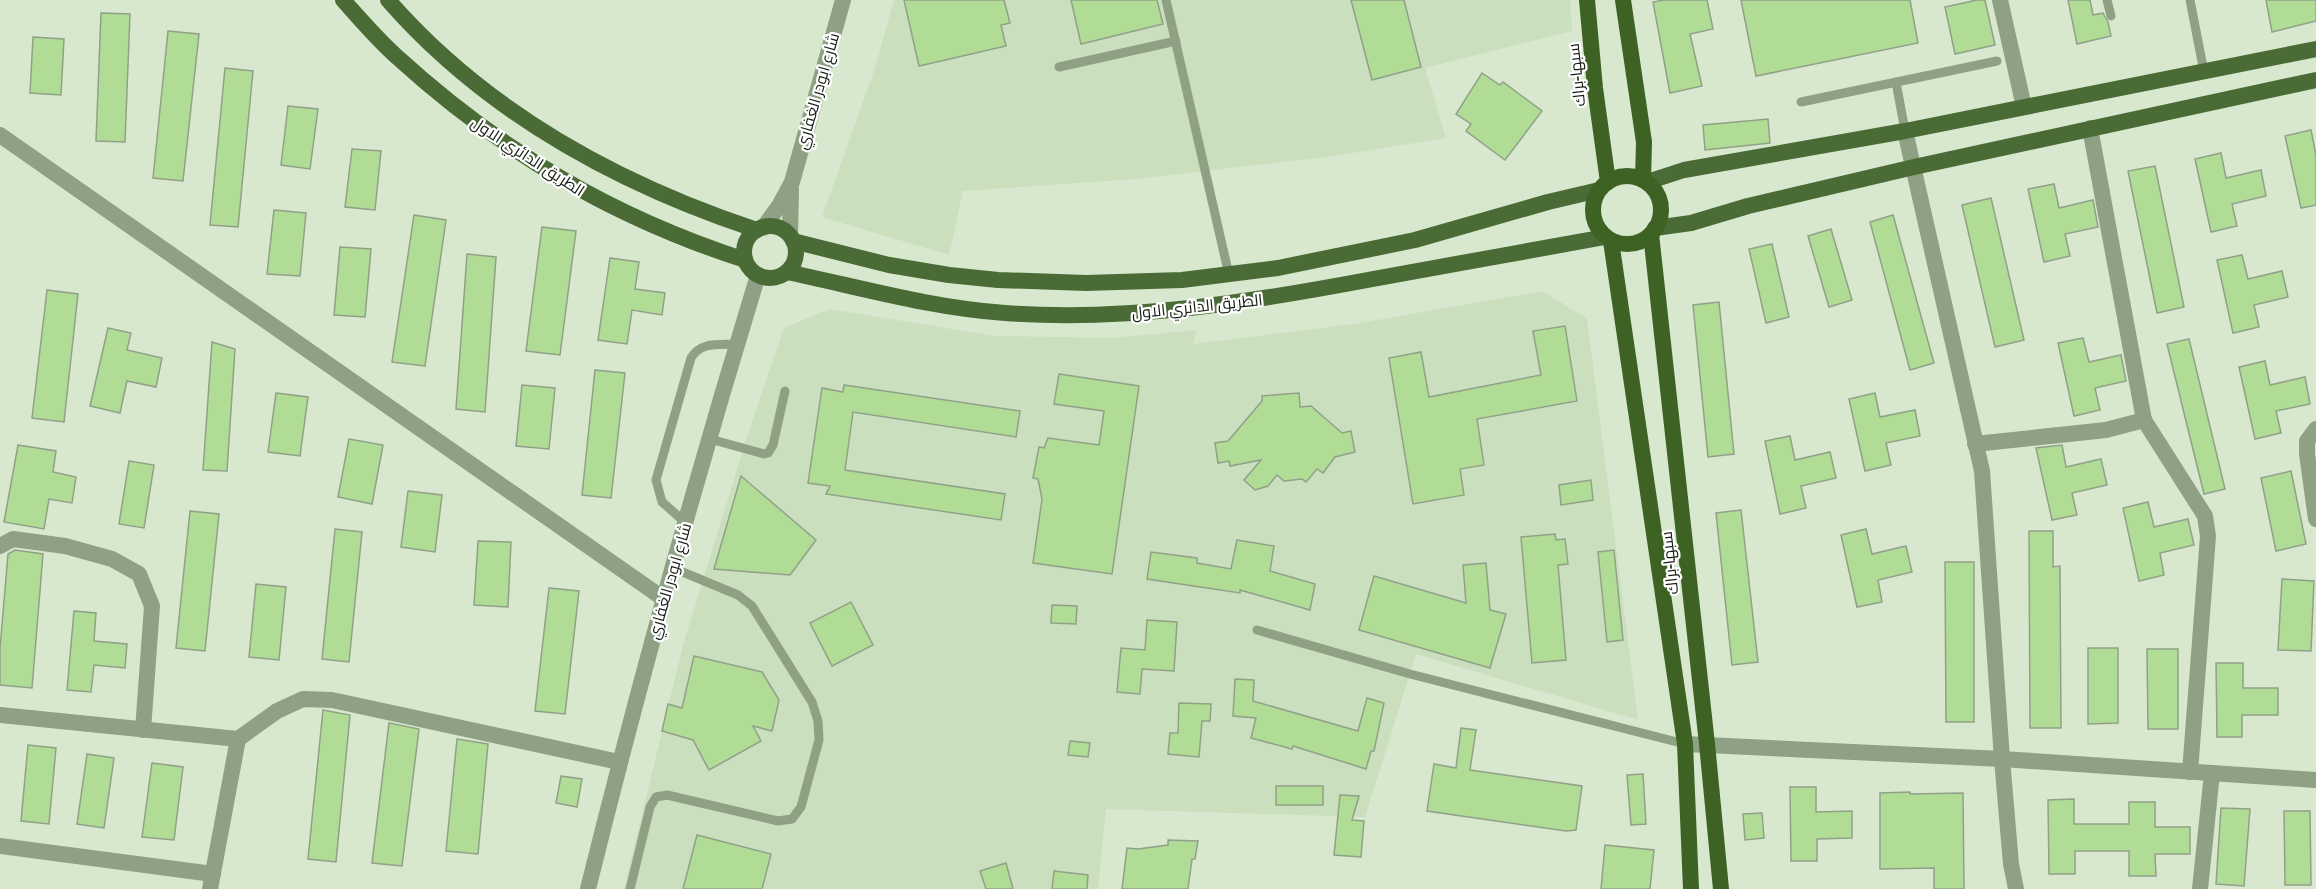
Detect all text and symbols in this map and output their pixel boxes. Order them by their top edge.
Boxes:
street label: شارع ابودر الغفاري [790,30,847,153]
street label: سبها-براك [1562,42,1590,108]
street label: الطريق الدائري الاول [465,111,589,204]
street label: الطريق الدائري الاول [1130,288,1264,327]
street label: شارع ابودر الغفاري [642,520,699,643]
street label: سبها-براك [1655,530,1683,596]

